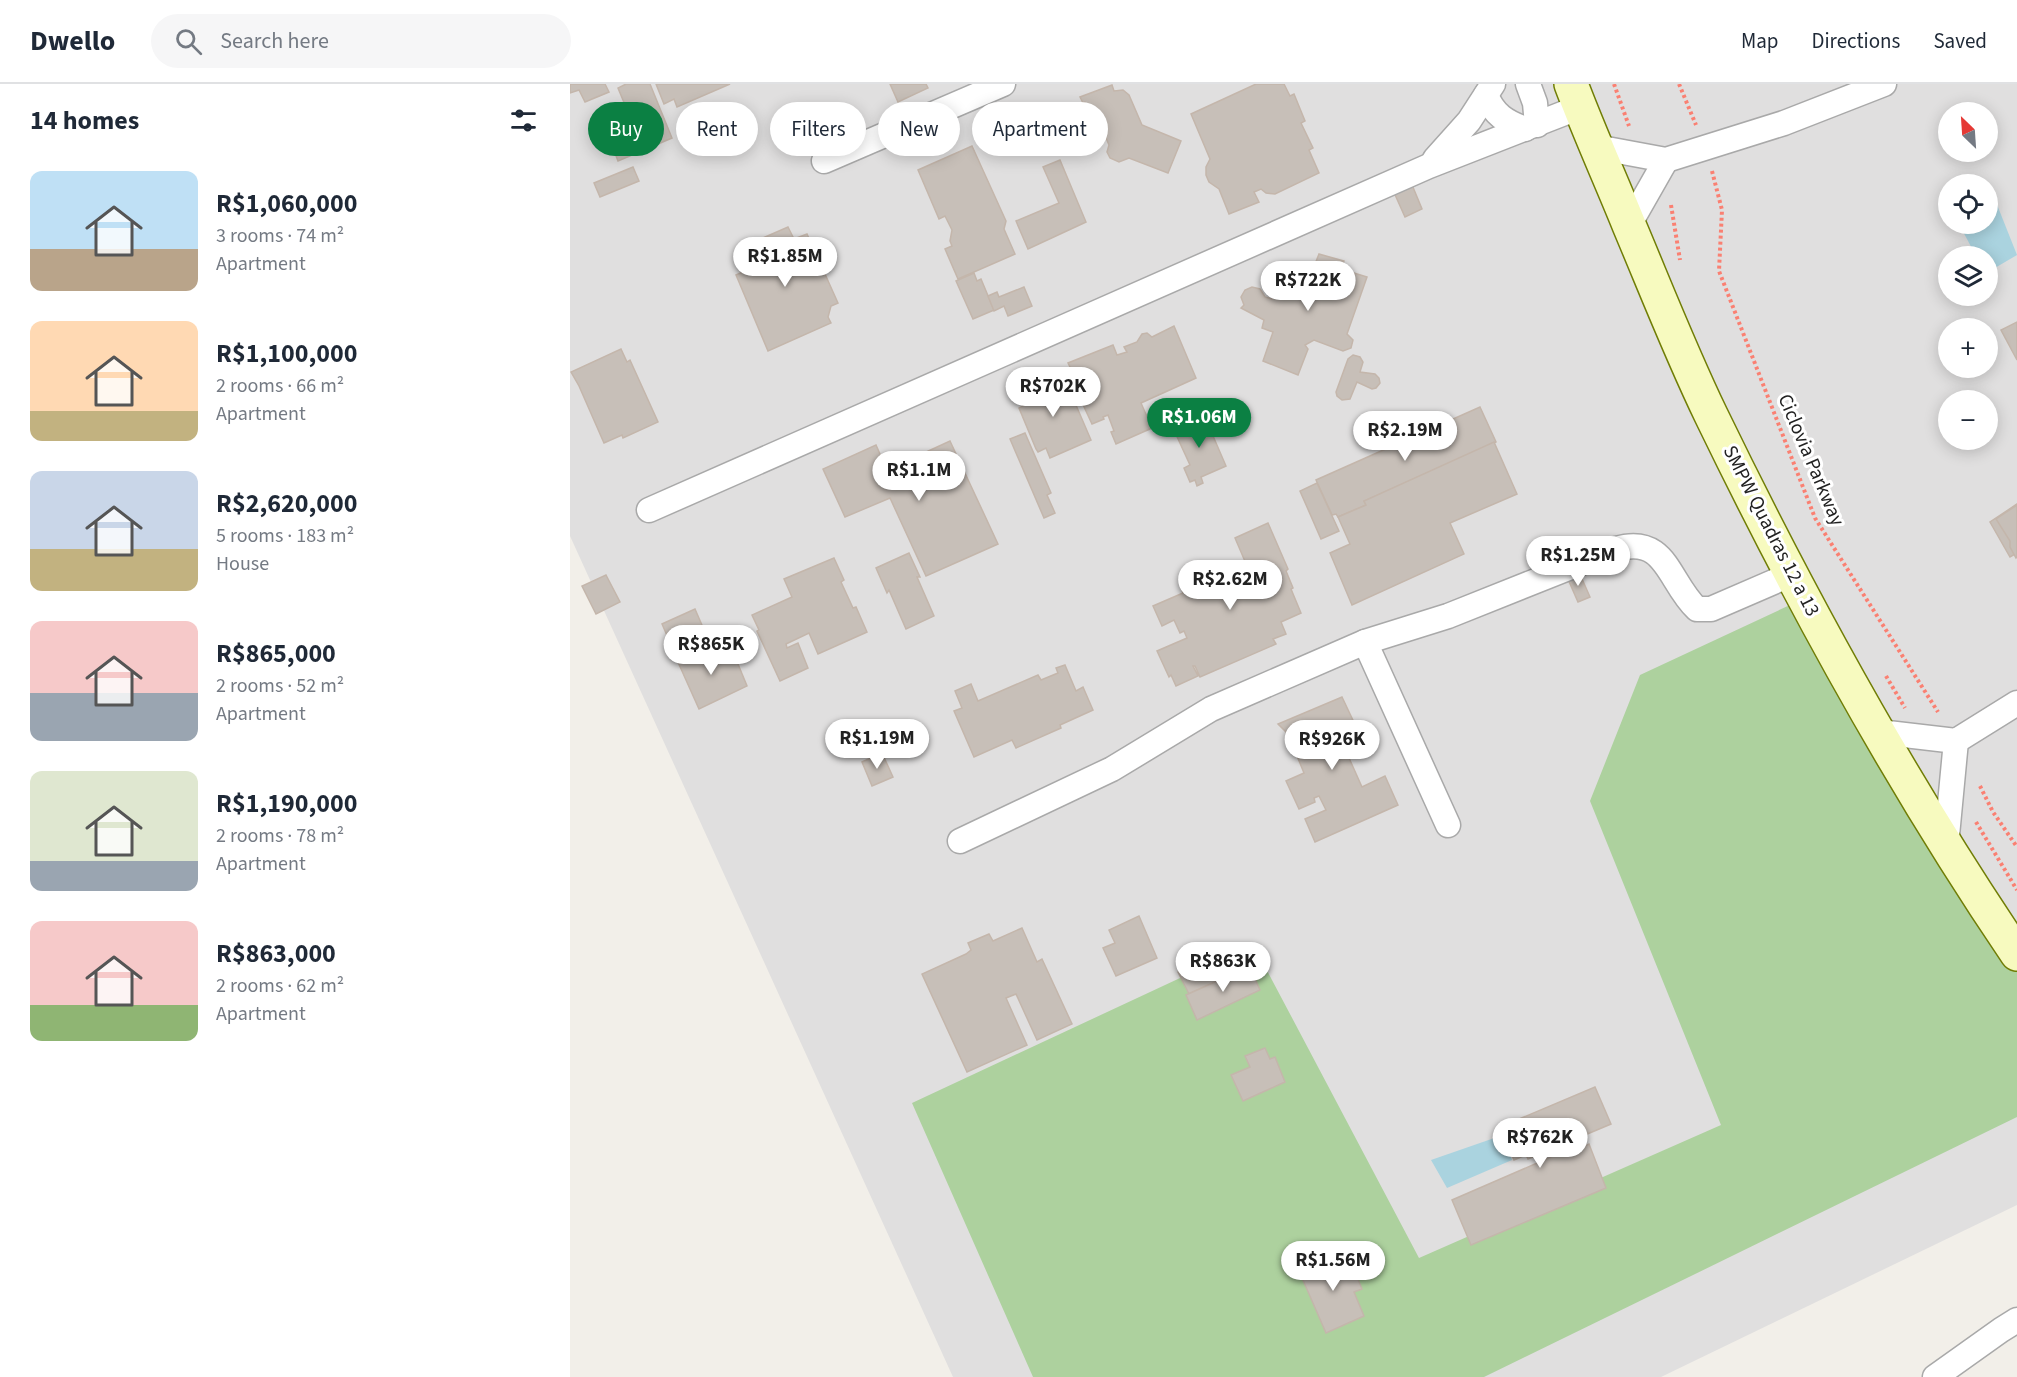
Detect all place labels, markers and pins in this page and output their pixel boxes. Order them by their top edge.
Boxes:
pin: R$1.85M [730,237,840,288]
pin: R$722K [1259,261,1357,312]
pin: R$702K [1004,367,1102,418]
pin: R$1.06M [1144,398,1254,449]
pin: R$2.19M [1350,411,1460,462]
pin: R$1.1M [870,451,968,502]
pin: R$1.25M [1523,536,1633,587]
pin: R$2.62M [1175,560,1285,611]
pin: R$865K [662,625,760,676]
pin: R$1.19M [822,719,932,770]
pin: R$926K [1283,720,1381,771]
pin: R$863K [1174,942,1272,993]
pin: R$762K [1491,1118,1589,1169]
pin: R$1.56M [1278,1241,1388,1292]

